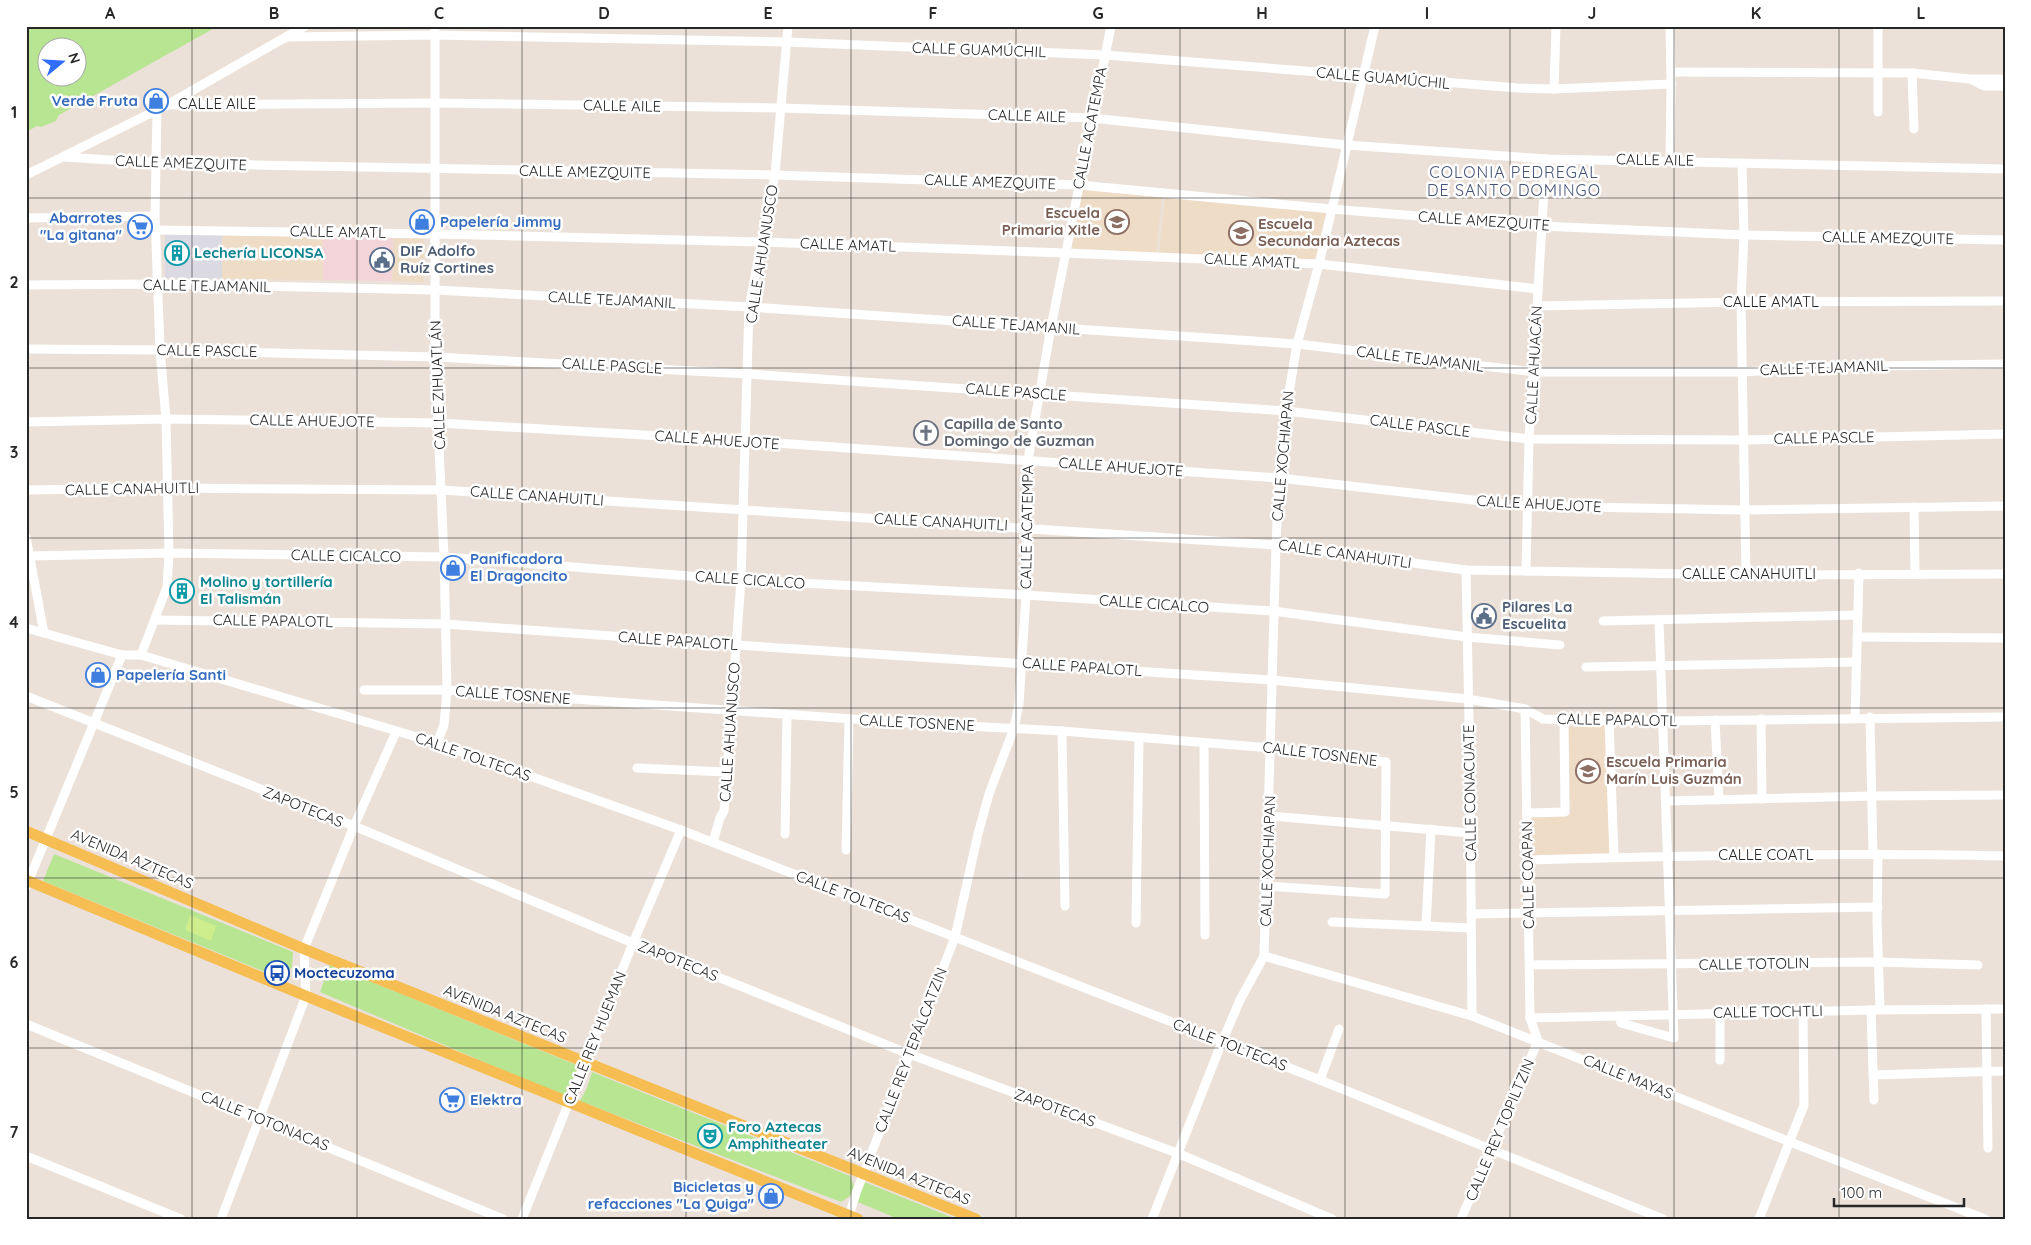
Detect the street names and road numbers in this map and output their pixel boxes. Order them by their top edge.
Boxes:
street label: CALLE GUAMÚCHIL [912,38,1046,61]
street label: CALLE GUAMÚCHIL [1315,62,1451,93]
street label: CALLE ACATEMPA [1068,65,1111,191]
street label: CALLE AILE [178,94,256,113]
street label: CALLE AILE [583,95,661,116]
street label: CALLE AILE [988,105,1066,126]
street label: CALLE AILE [1616,149,1694,170]
street label: CALLE AMEZQUITE [115,151,247,174]
street label: CALLE AMEZQUITE [519,161,651,182]
street label: CALLE AMEZQUITE [924,170,1056,193]
street label: CALLE AHUANUSCO [741,183,782,325]
street label: CALLE AMEZQUITE [1418,206,1551,235]
street label: CALLE AMATL [290,221,386,242]
street label: CALLE AMEZQUITE [1822,227,1954,248]
street label: CALLE AMATL [800,233,896,256]
street label: CALLE AMATL [1204,248,1301,273]
street label: CALLE TEJAMANIL [143,275,271,296]
street label: CALLE TEJAMANIL [547,287,677,312]
street label: CALLE AMATL [1723,292,1819,311]
street label: CALLE AHUACÁN [1521,305,1546,425]
street label: CALLE TEJAMANIL [951,311,1081,338]
street label: CALLE ZIHUATLÁN [426,320,449,450]
street label: CALLE PASCLE [156,340,258,361]
street label: CALLE TEJAMANIL [1355,341,1485,376]
street label: CALLE PASCLE [561,353,663,378]
street label: CALLE TEJAMANIL [1760,356,1888,379]
street label: CALLE PASCLE [965,379,1067,404]
street label: CALLE XOCHIAPAN [1267,390,1298,522]
street label: CALLE AHUEJOTE [249,410,375,431]
street label: CALLE PASCLE [1369,410,1471,441]
street label: CALLE AHUEJOTE [654,426,780,453]
street label: CALLE PASCLE [1773,427,1875,448]
street label: CALLE AHUEJOTE [1058,453,1184,480]
street label: CALLE ACATEMPA [1016,464,1037,589]
street label: CALLE CANAHUITLI [65,478,199,499]
street label: CALLE CANAHUITLI [469,481,605,510]
street label: CALLE AHUEJOTE [1476,491,1602,516]
street label: CALLE CANAHUITLI [873,509,1009,535]
street label: CALLE CANAHUITLI [1277,535,1413,572]
street label: CALLE CICALCO [291,545,401,566]
street label: CALLE CANAHUITLI [1682,564,1816,583]
street label: CALLE CICALCO [694,566,806,593]
street label: CALLE CICALCO [1098,590,1210,617]
street label: CALLE PAPALOTL [213,610,333,631]
street label: CALLE PAPALOTL [617,627,739,654]
street label: CALLE PAPALOTL [1021,653,1143,680]
street label: CALLE AHUANUSCO [715,661,744,802]
street label: CALLE TOSNENE [455,681,571,708]
street label: CALLE PAPALOTL [1557,709,1677,730]
street label: CALLE TOSNENE [859,710,975,735]
street label: CALLE CONACUATE [1459,724,1480,862]
street label: CALLE TOLTECAS [413,728,533,785]
street label: CALLE TOSNENE [1262,737,1379,770]
street label: ZAPOTECAS [260,782,346,831]
street label: CALLE XOCHIAPAN [1256,795,1279,927]
street label: CALLE COAPAN [1517,821,1538,929]
street label: AVENIDA AZTECAS [68,824,196,893]
street label: CALLE COATL [1718,845,1814,864]
street label: CALLE TOLTECAS [793,866,913,927]
street label: ZAPOTECAS [635,936,721,985]
street label: CALLE TOTOLIN [1698,953,1810,974]
street label: CALLE REY TEPÁLCATZIN [870,965,951,1135]
street label: CALLE REY HUEMAN [559,968,630,1107]
street label: AVENIDA AZTECAS [441,980,569,1047]
street label: CALLE TOCHTLI [1713,1001,1823,1022]
street label: CALLE TOLTECAS [1170,1014,1290,1075]
street label: CALLE MAYAS [1580,1050,1676,1103]
street label: CALLE REY TOPILTZIN [1461,1056,1538,1204]
street label: ZAPOTECAS [1012,1084,1098,1131]
street label: CALLE TOTONACAS [198,1086,332,1155]
street label: AVENIDA AZTECAS [845,1142,973,1209]

